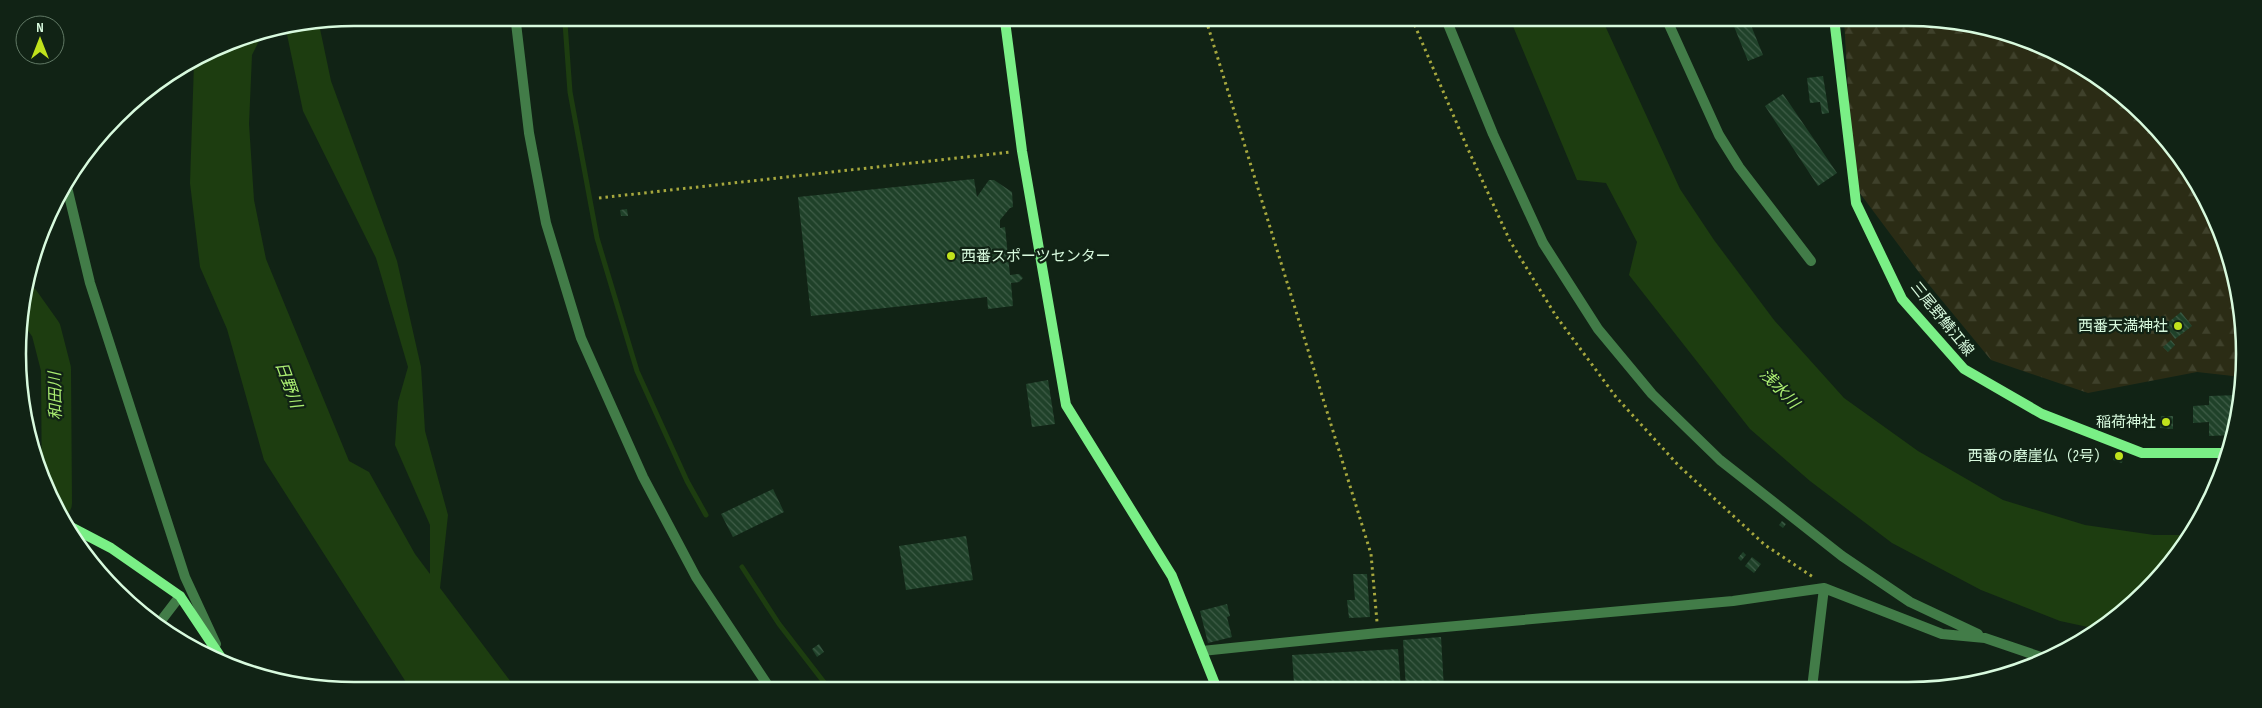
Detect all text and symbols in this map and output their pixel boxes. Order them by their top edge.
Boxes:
north arrow [15,15,65,65]
text: N [36,19,44,36]
place label: 西番スポーツセンター [961,247,1111,266]
marker: 西番スポーツセンター [945,250,957,262]
street label: 三尾野鯖江線 [1906,278,1978,360]
place label: 西番天満神社 [2078,317,2168,336]
marker: 西番天満神社 [2172,320,2184,332]
water label: 日野川 [271,359,306,413]
water label: 浅水川 [1755,365,1804,414]
water label: 和田川 [46,370,66,420]
place label: 稲荷神社 [2096,413,2156,432]
marker: 稲荷神社 [2160,416,2172,428]
place label: 西番の磨崖仏（2号） [1968,447,2109,466]
marker: 西番の磨崖仏（2号） [2113,450,2125,462]

